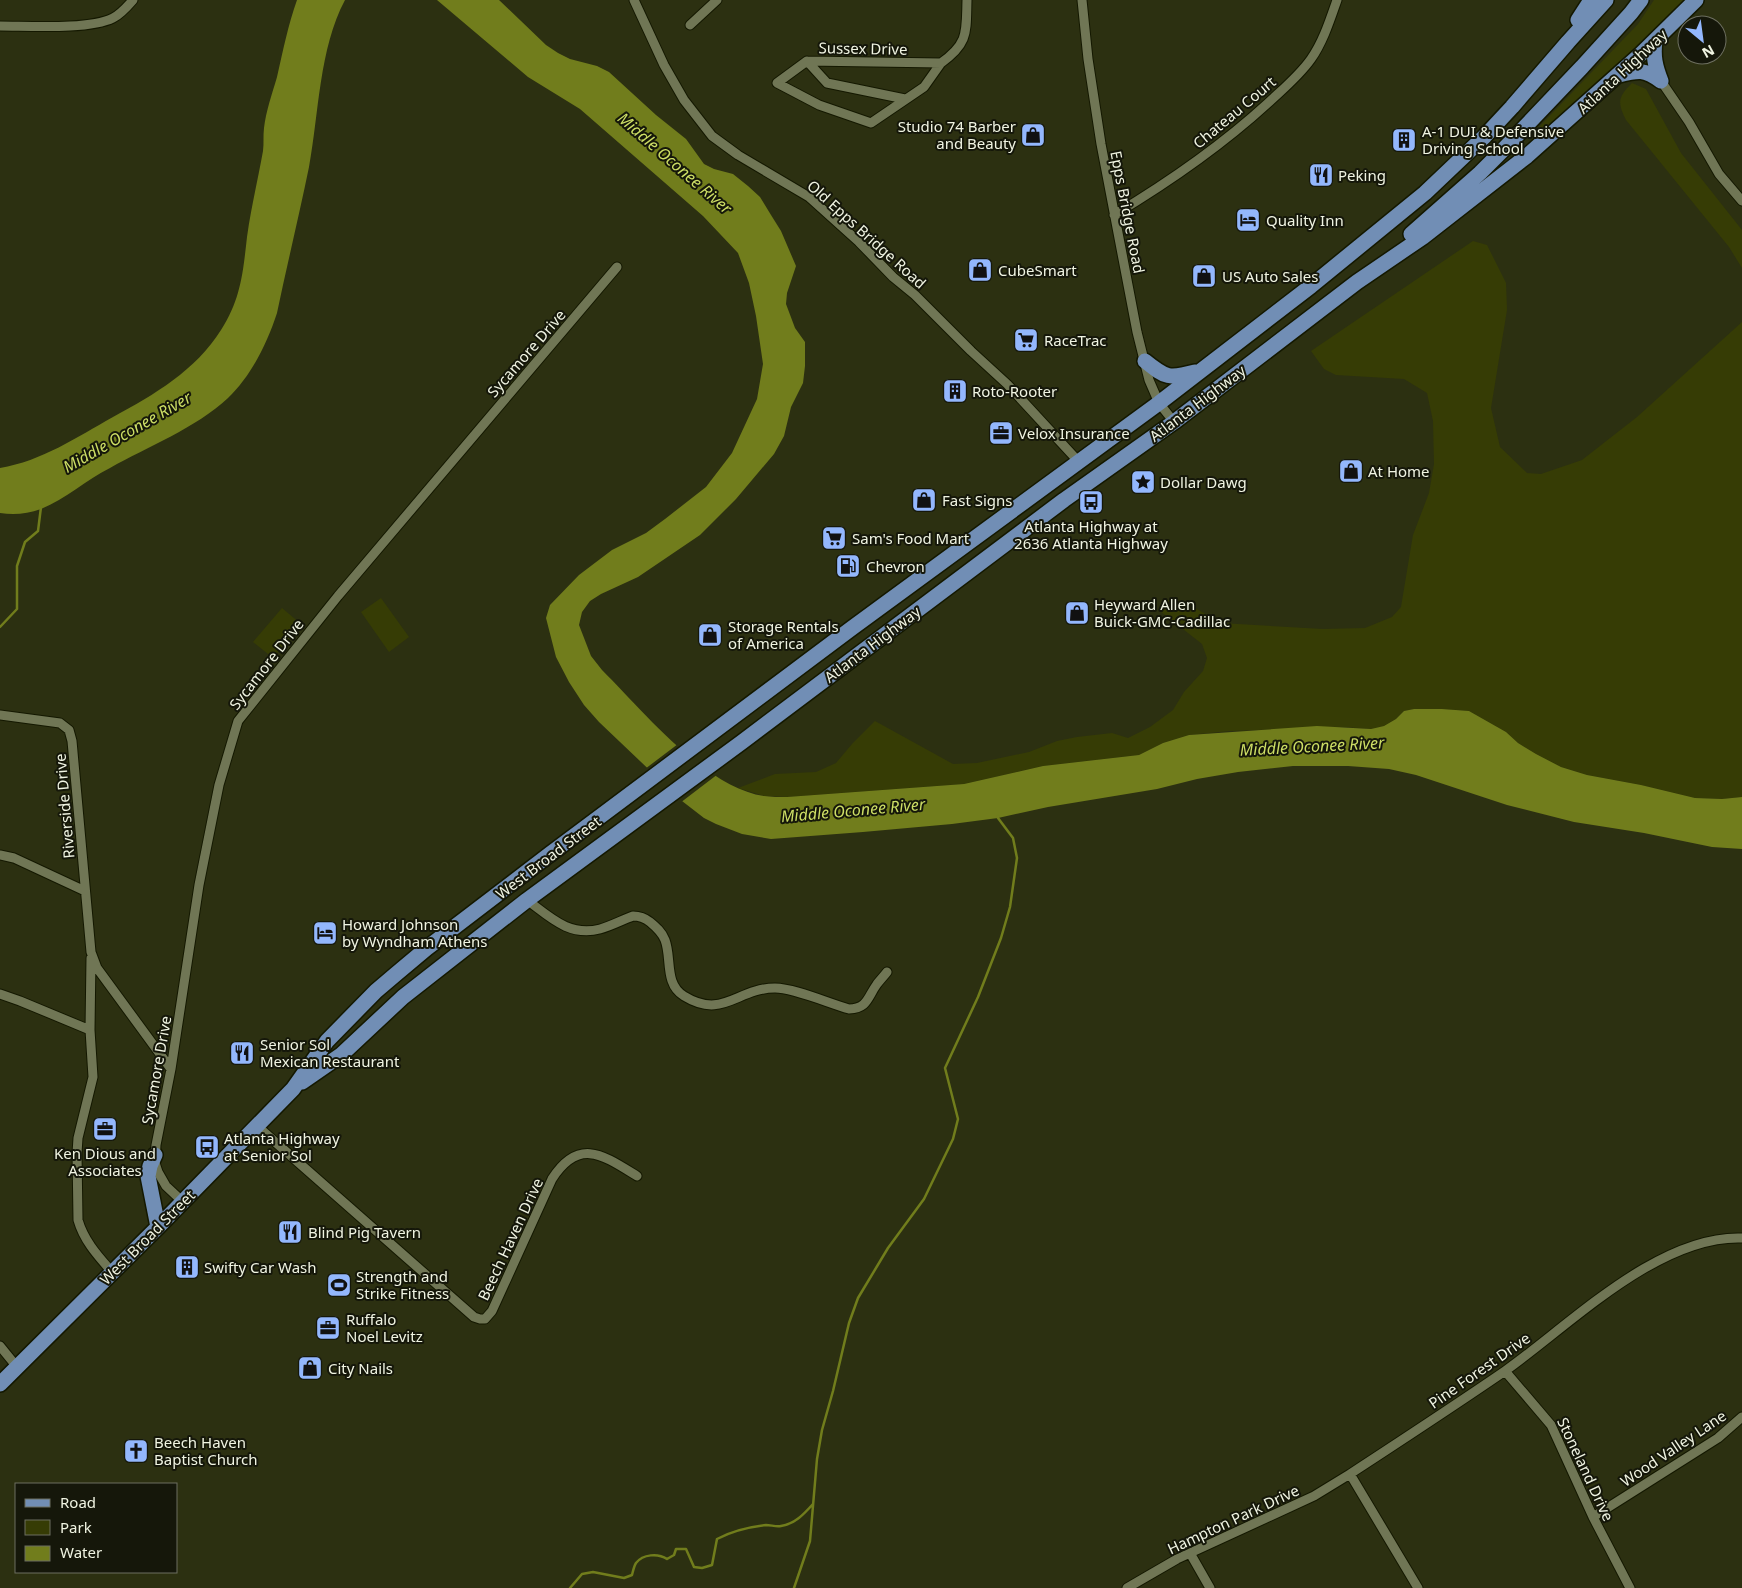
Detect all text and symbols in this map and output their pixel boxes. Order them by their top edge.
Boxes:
north arrow [1677,15,1727,65]
street label: Atlanta Highway [1573,24,1671,118]
street label: Sussex Drive [818,37,908,59]
text: N [1699,41,1718,63]
street label: Chateau Court [1188,71,1280,152]
water label: Middle Oconee River [613,107,737,219]
place label: Studio 74 Barber and Beauty [898,116,1016,153]
place label: A-1 DUI & Defensive Driving School [1422,121,1564,158]
shop icon: Studio 74 Barber and Beauty [1020,122,1046,148]
building icon: A-1 DUI & Defensive Driving School [1391,127,1417,153]
street label: Epps Bridge Road [1106,149,1150,275]
restaurant icon: Peking [1308,162,1334,188]
place label: Peking [1338,165,1386,185]
street label: Old Epps Bridge Road [803,175,931,293]
hotel icon: Quality Inn [1235,207,1261,233]
place label: Quality Inn [1266,210,1344,230]
shop icon: CubeSmart [967,257,993,283]
place label: CubeSmart [998,260,1077,280]
shop icon: US Auto Sales [1191,263,1217,289]
place label: US Auto Sales [1222,266,1319,286]
street label: Sycamore Drive [482,305,570,401]
supermarket icon: RaceTrac [1013,327,1039,353]
place label: RaceTrac [1044,330,1107,350]
street label: Atlanta Highway [1145,360,1249,446]
building icon: Roto-Rooter [942,378,968,404]
place label: Roto-Rooter [972,381,1057,401]
water label: Middle Oconee River [59,386,196,478]
office icon: Velox Insurance [988,420,1014,446]
place label: Velox Insurance [1018,423,1130,443]
shop icon: At Home [1338,458,1364,484]
place label: At Home [1368,461,1430,481]
place icon: Dollar Dawg [1130,469,1156,495]
place label: Dollar Dawg [1160,472,1247,492]
shop icon: Fast Signs [911,487,937,513]
bus stop icon: Atlanta Highway at 2636 Atlanta Highway [1078,489,1104,515]
place label: Fast Signs [942,490,1013,510]
place label: Atlanta Highway at 2636 Atlanta Highway [1014,516,1168,553]
supermarket icon: Sam's Food Mart [821,525,847,551]
place label: Sam's Food Mart [852,528,970,548]
fuel station icon: Chevron [835,553,861,579]
place label: Chevron [866,556,925,576]
place label: Heyward Allen Buick-GMC-Cadillac [1094,594,1230,631]
shop icon: Heyward Allen Buick-GMC-Cadillac [1064,600,1090,626]
street label: Atlanta Highway [820,601,924,687]
street label: Sycamore Drive [224,615,308,713]
place label: Storage Rentals of America [728,616,839,653]
shop icon: Storage Rentals of America [697,622,723,648]
water label: Middle Oconee River [1239,731,1385,761]
street label: Riverside Drive [49,753,79,859]
water label: Middle Oconee River [780,793,927,827]
street label: West Broad Street [491,811,605,903]
place label: Howard Johnson by Wyndham Athens [342,914,487,951]
hotel icon: Howard Johnson by Wyndham Athens [312,920,338,946]
street label: Sycamore Drive [137,1014,175,1126]
place label: Senior Sol Mexican Restaurant [260,1034,400,1071]
restaurant icon: Senior Sol Mexican Restaurant [229,1040,255,1066]
office icon: Ken Dious and Associates [92,1116,118,1142]
place label: Atlanta Highway at Senior Sol [224,1128,340,1165]
bus stop icon: Atlanta Highway at Senior Sol [194,1134,220,1160]
place label: Ken Dious and Associates [54,1143,156,1180]
street label: Beech Haven Drive [473,1175,547,1303]
street label: West Broad Street [95,1185,199,1289]
restaurant icon: Blind Pig Tavern [277,1219,303,1245]
place label: Blind Pig Tavern [308,1222,421,1242]
building icon: Swifty Car Wash [174,1254,200,1280]
place label: Swifty Car Wash [204,1257,317,1277]
place label: Strength and Strike Fitness [356,1266,449,1303]
sports icon: Strength and Strike Fitness [326,1272,352,1298]
place label: Ruffalo Noel Levitz [346,1309,423,1346]
office icon: Ruffalo Noel Levitz [315,1315,341,1341]
street label: Pine Forest Drive [1424,1328,1534,1412]
shop icon: City Nails [297,1355,323,1381]
place label: City Nails [328,1358,393,1378]
street label: Wood Valley Lane [1616,1405,1730,1491]
street label: Stoneland Drive [1553,1414,1619,1524]
place label: Beech Haven Baptist Church [154,1432,258,1469]
church icon: Beech Haven Baptist Church [123,1438,149,1464]
street label: Hampton Park Drive [1164,1480,1302,1558]
legend [15,1483,178,1573]
text: Road [60,1492,96,1512]
text: Park [60,1517,92,1537]
text: Water [60,1542,102,1562]

